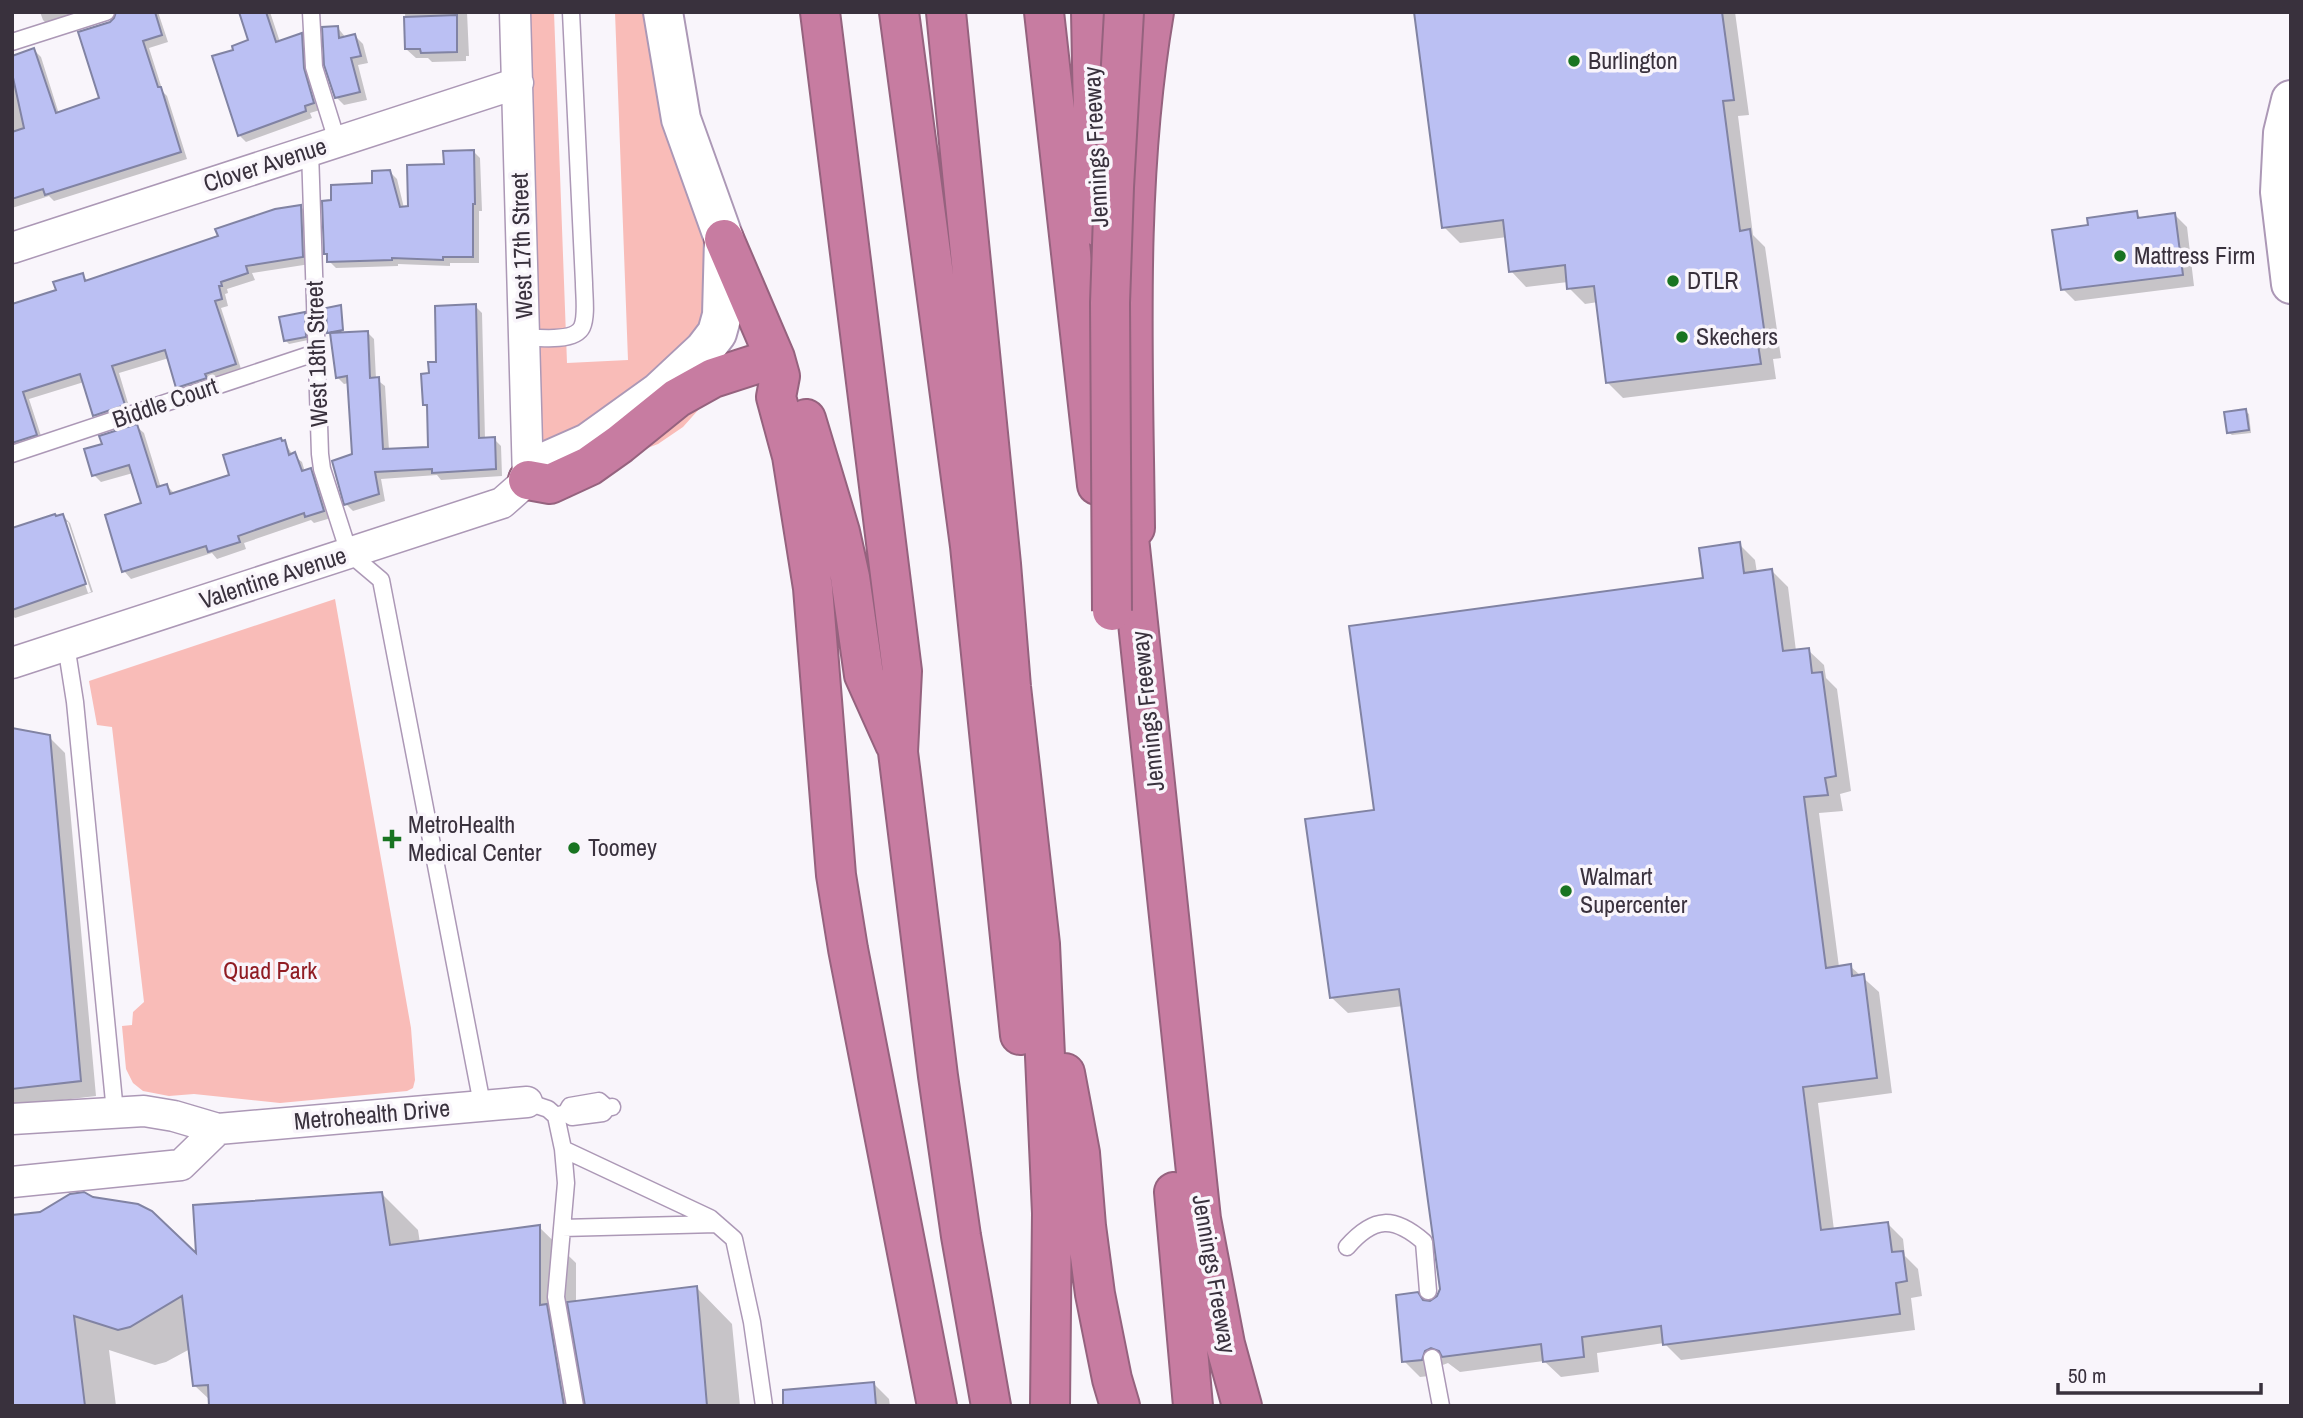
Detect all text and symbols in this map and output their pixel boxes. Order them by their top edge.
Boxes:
place label: Burlington [1588,44,1678,76]
marker: Burlington [1566,53,1582,69]
street label: Jennings Freeway [1075,66,1115,228]
street label: Clover Avenue [199,129,330,199]
street label: West 17th Street [502,172,540,320]
place label: Mattress Firm [2134,239,2255,271]
marker: Mattress Firm [2112,248,2128,264]
place label: DTLR [1687,264,1738,296]
marker: DTLR [1665,273,1681,289]
street label: West 18th Street [297,280,335,428]
place label: Skechers [1696,320,1778,352]
marker: Skechers [1674,329,1690,345]
street label: Biddle Court [108,369,222,435]
street label: Valentine Avenue [195,538,350,616]
street label: Jennings Freeway [1123,629,1171,793]
place label: MetroHealth Medical Center [408,808,542,868]
marker: MetroHealth Medical Center [382,829,402,849]
place label: Toomey [588,831,657,863]
marker: Toomey [566,840,582,856]
place label: Walmart Supercenter [1580,860,1688,920]
marker: Walmart Supercenter [1558,883,1574,899]
park label: Quad Park [223,954,317,986]
street label: Metrohealth Drive [293,1091,451,1137]
street label: Jennings Freeway [1185,1192,1245,1356]
scale bar [2058,1352,2261,1396]
text: 50 m [2068,1361,2106,1390]

